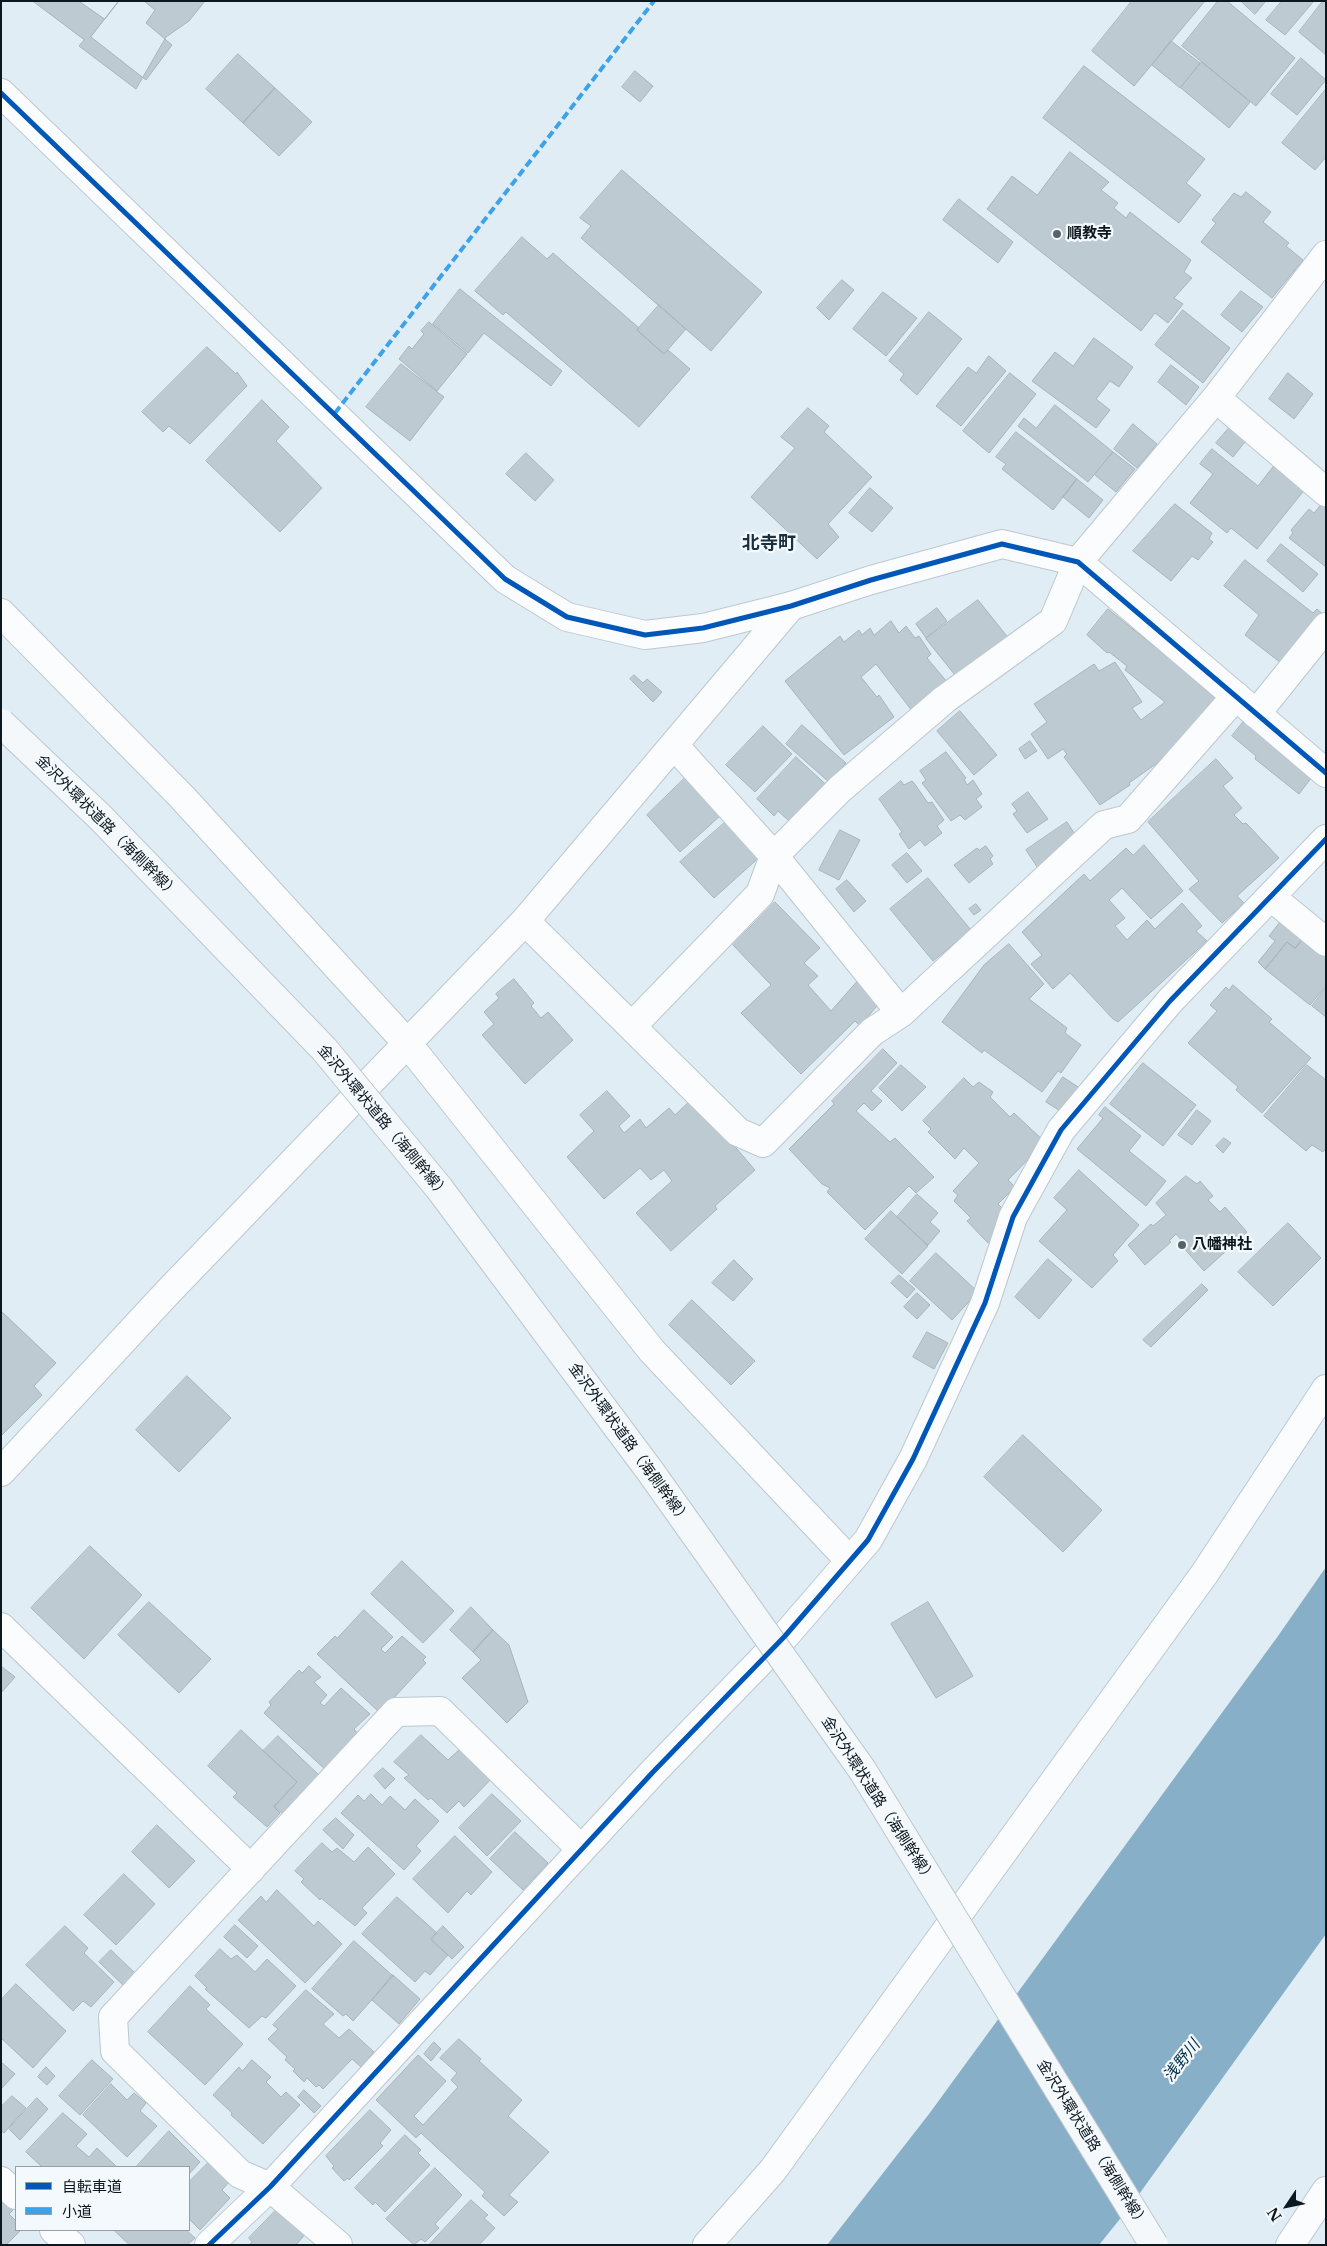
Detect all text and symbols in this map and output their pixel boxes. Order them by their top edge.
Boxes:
place label: 順教寺 [1067,225,1112,243]
marker: 順教寺 [1051,228,1063,240]
district label: 北寺町 [742,533,796,555]
street label: 金沢外環状道路（海側幹線） [32,752,182,902]
street label: 金沢外環状道路（海側幹線） [313,1042,453,1202]
place label: 八幡神社 [1192,1236,1252,1254]
marker: 八幡神社 [1176,1239,1188,1251]
street label: 金沢外環状道路（海側幹線） [564,1360,694,1528]
street label: 金沢外環状道路（海側幹線） [817,1713,939,1887]
water label: 浅野川 [1160,2036,1204,2086]
street label: 金沢外環状道路（海側幹線） [1033,2057,1151,2231]
legend [15,2166,190,2231]
text: 自転車道 [62,2177,122,2196]
north arrow [1262,2181,1312,2231]
text: 小道 [62,2202,92,2221]
text: N [1263,2204,1286,2225]

